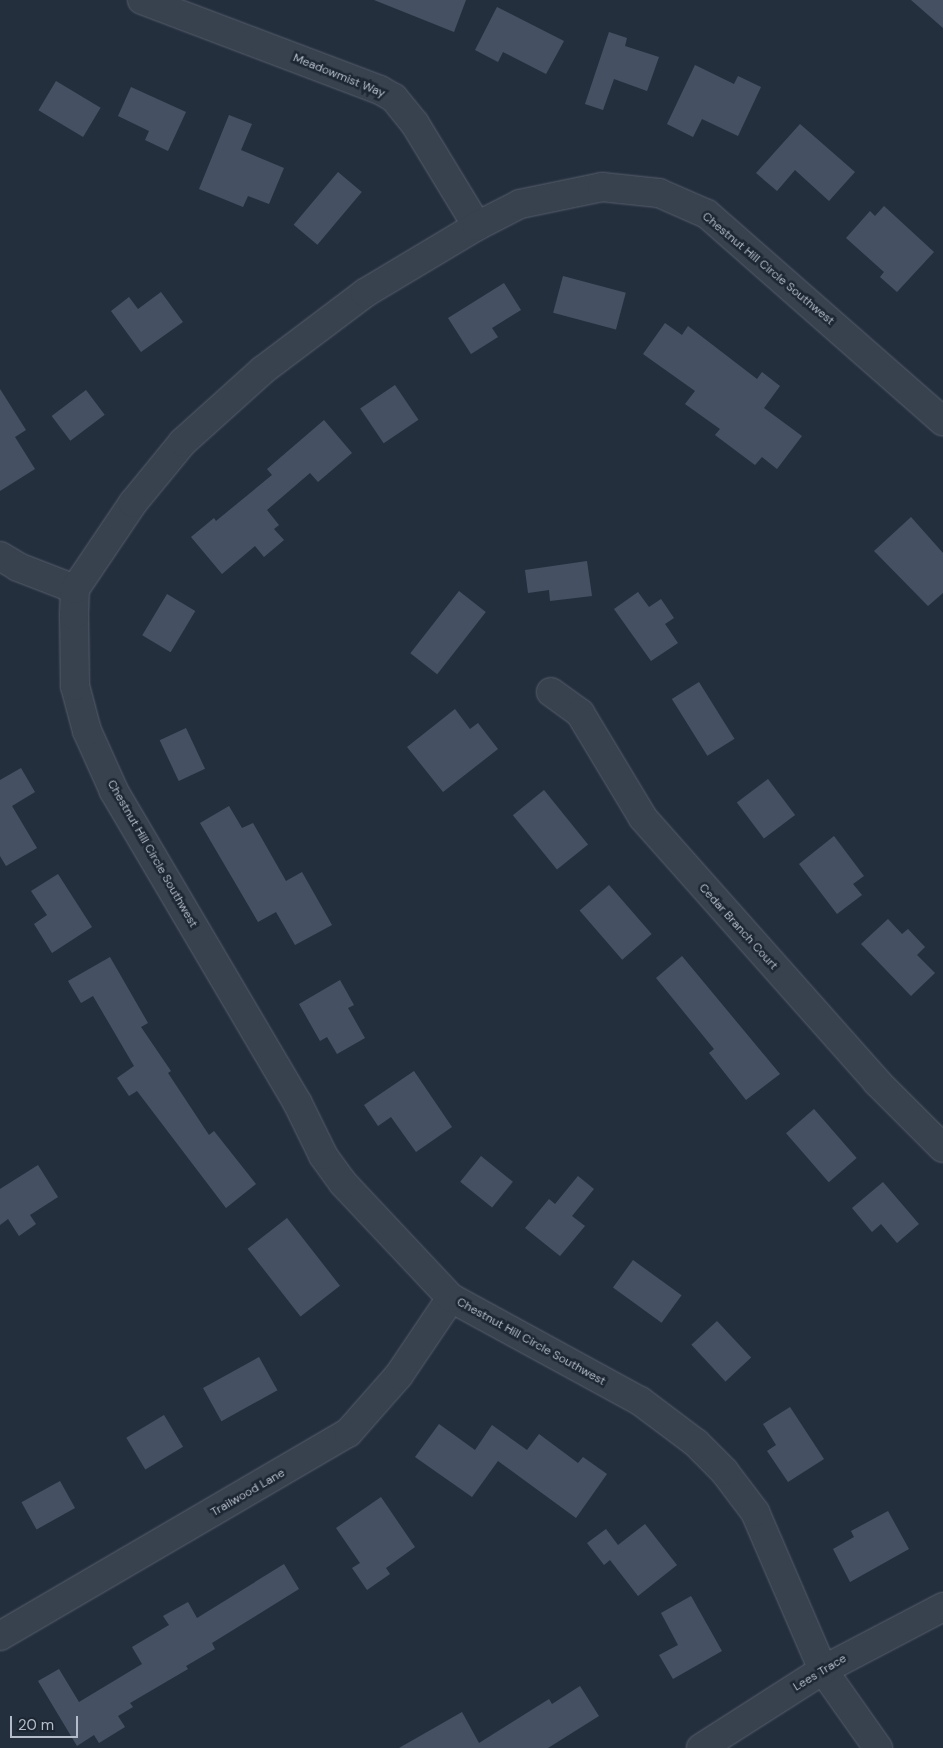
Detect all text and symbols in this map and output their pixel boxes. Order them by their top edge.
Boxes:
street label: Meadowmist Way [291,51,387,101]
street label: Chestnut Hill Circle Southwest [699,209,837,329]
street label: Chestnut Hill Circle Southwest [104,778,200,930]
street label: Cedar Branch Court [696,881,780,973]
street label: Chestnut Hill Circle Southwest [454,1295,608,1389]
street label: Trailwood Lane [208,1466,288,1520]
street label: Lees Trace [791,1651,849,1695]
scale bar [12,1706,80,1738]
text: 20 m [18,1715,54,1735]

